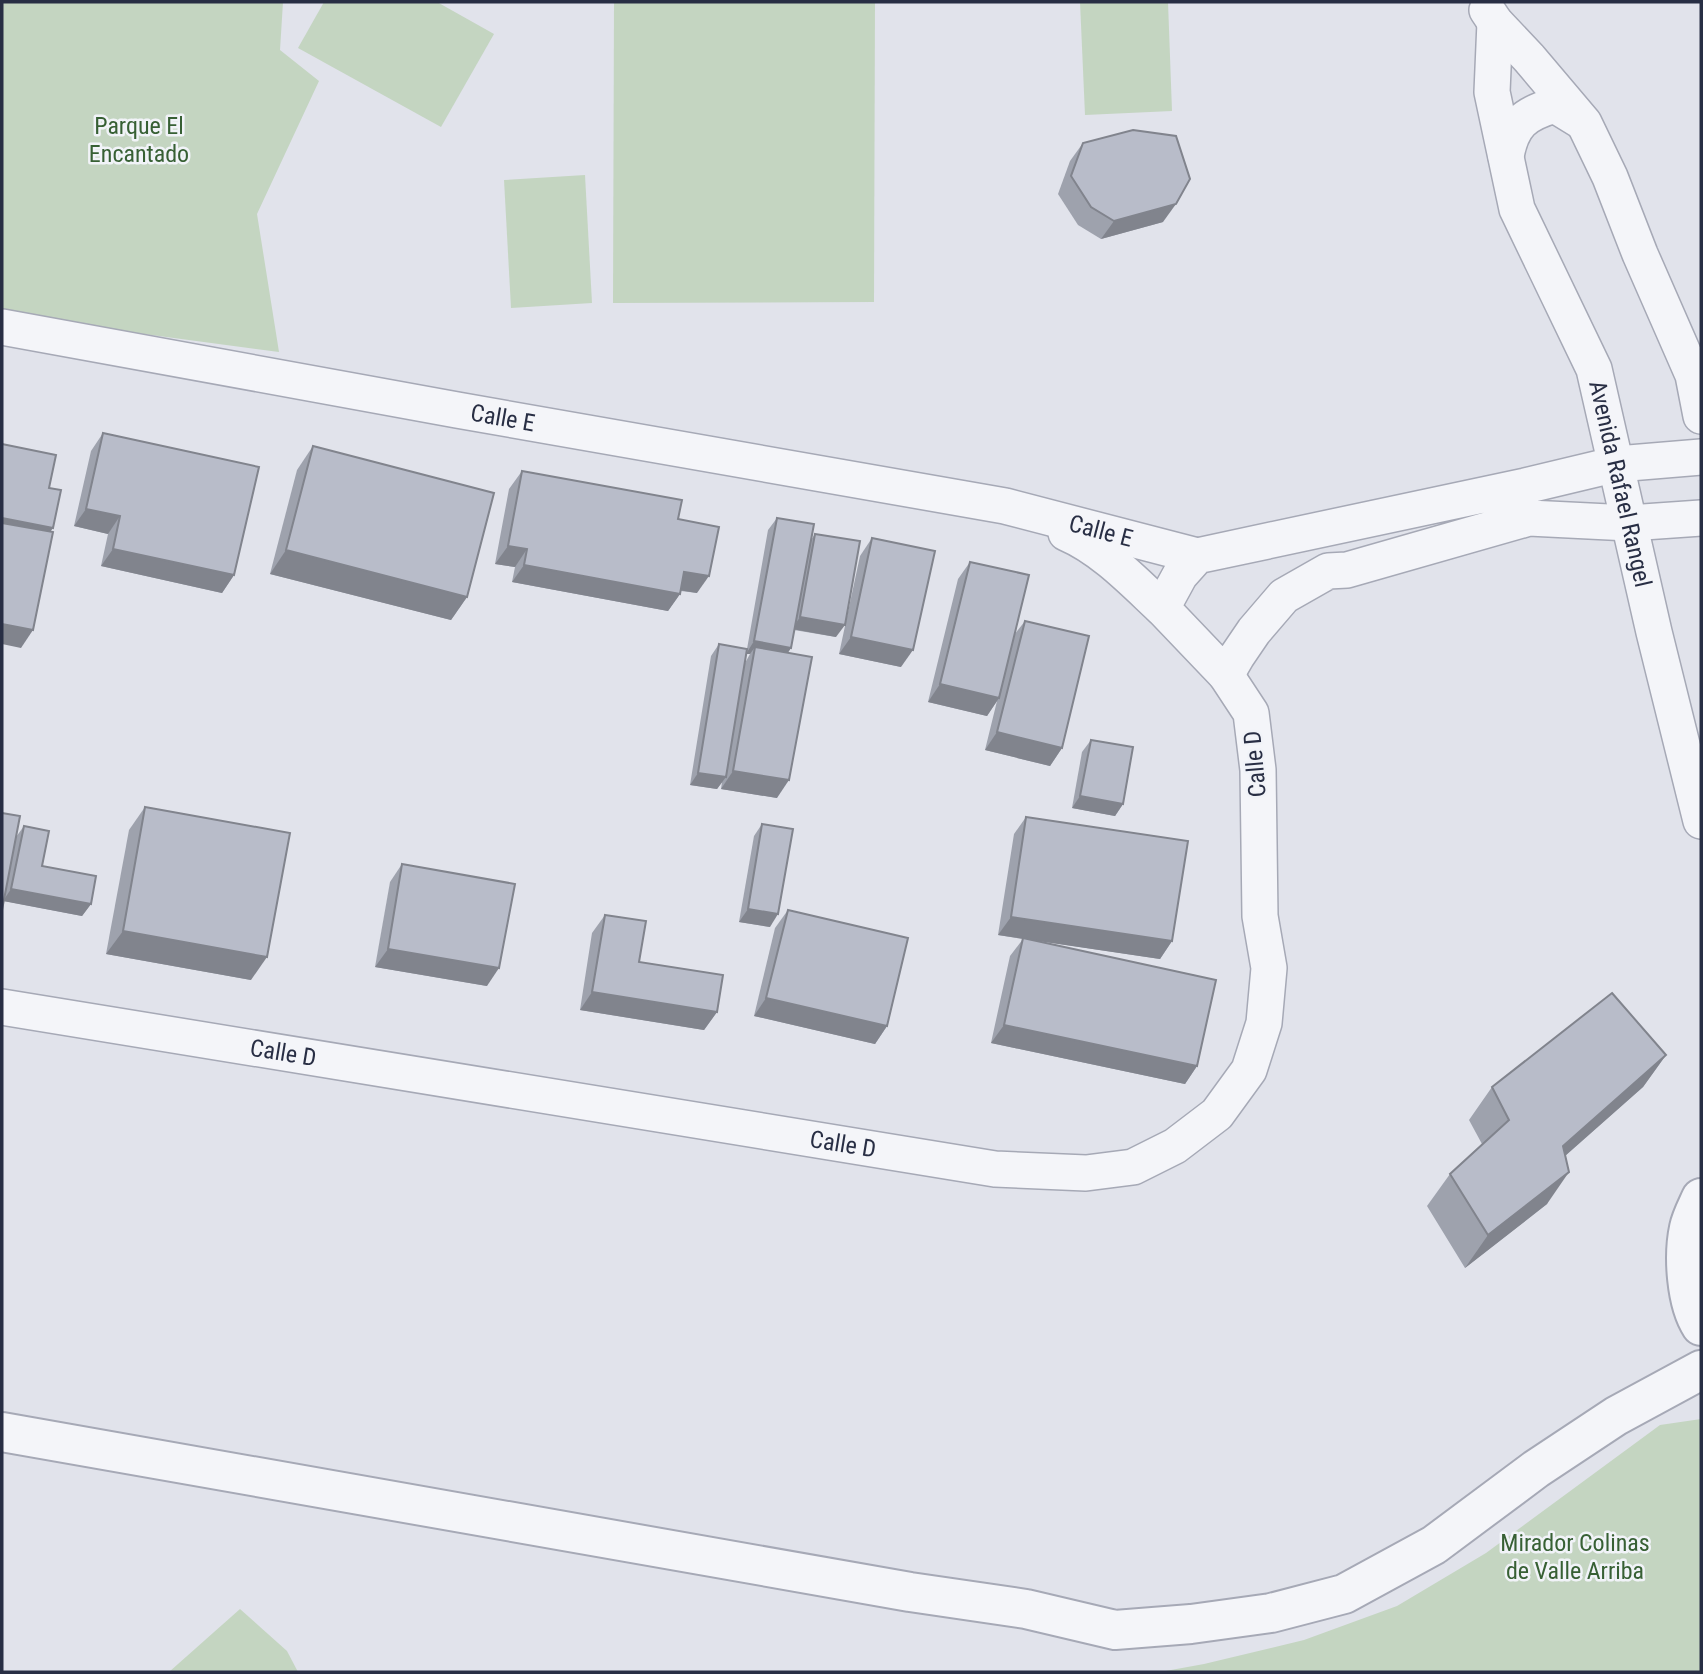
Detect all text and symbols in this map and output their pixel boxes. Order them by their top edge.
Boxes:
park label: Parque El Encantado [89,112,189,168]
street label: Avenida Rafael Rangel [1583,378,1657,590]
street label: Calle E [468,399,537,437]
street label: Calle E [1066,509,1136,553]
street label: Calle D [1238,730,1272,798]
street label: Calle D [248,1034,318,1072]
street label: Calle D [808,1125,878,1163]
park label: Mirador Colinas de Valle Arriba [1500,1529,1650,1585]

